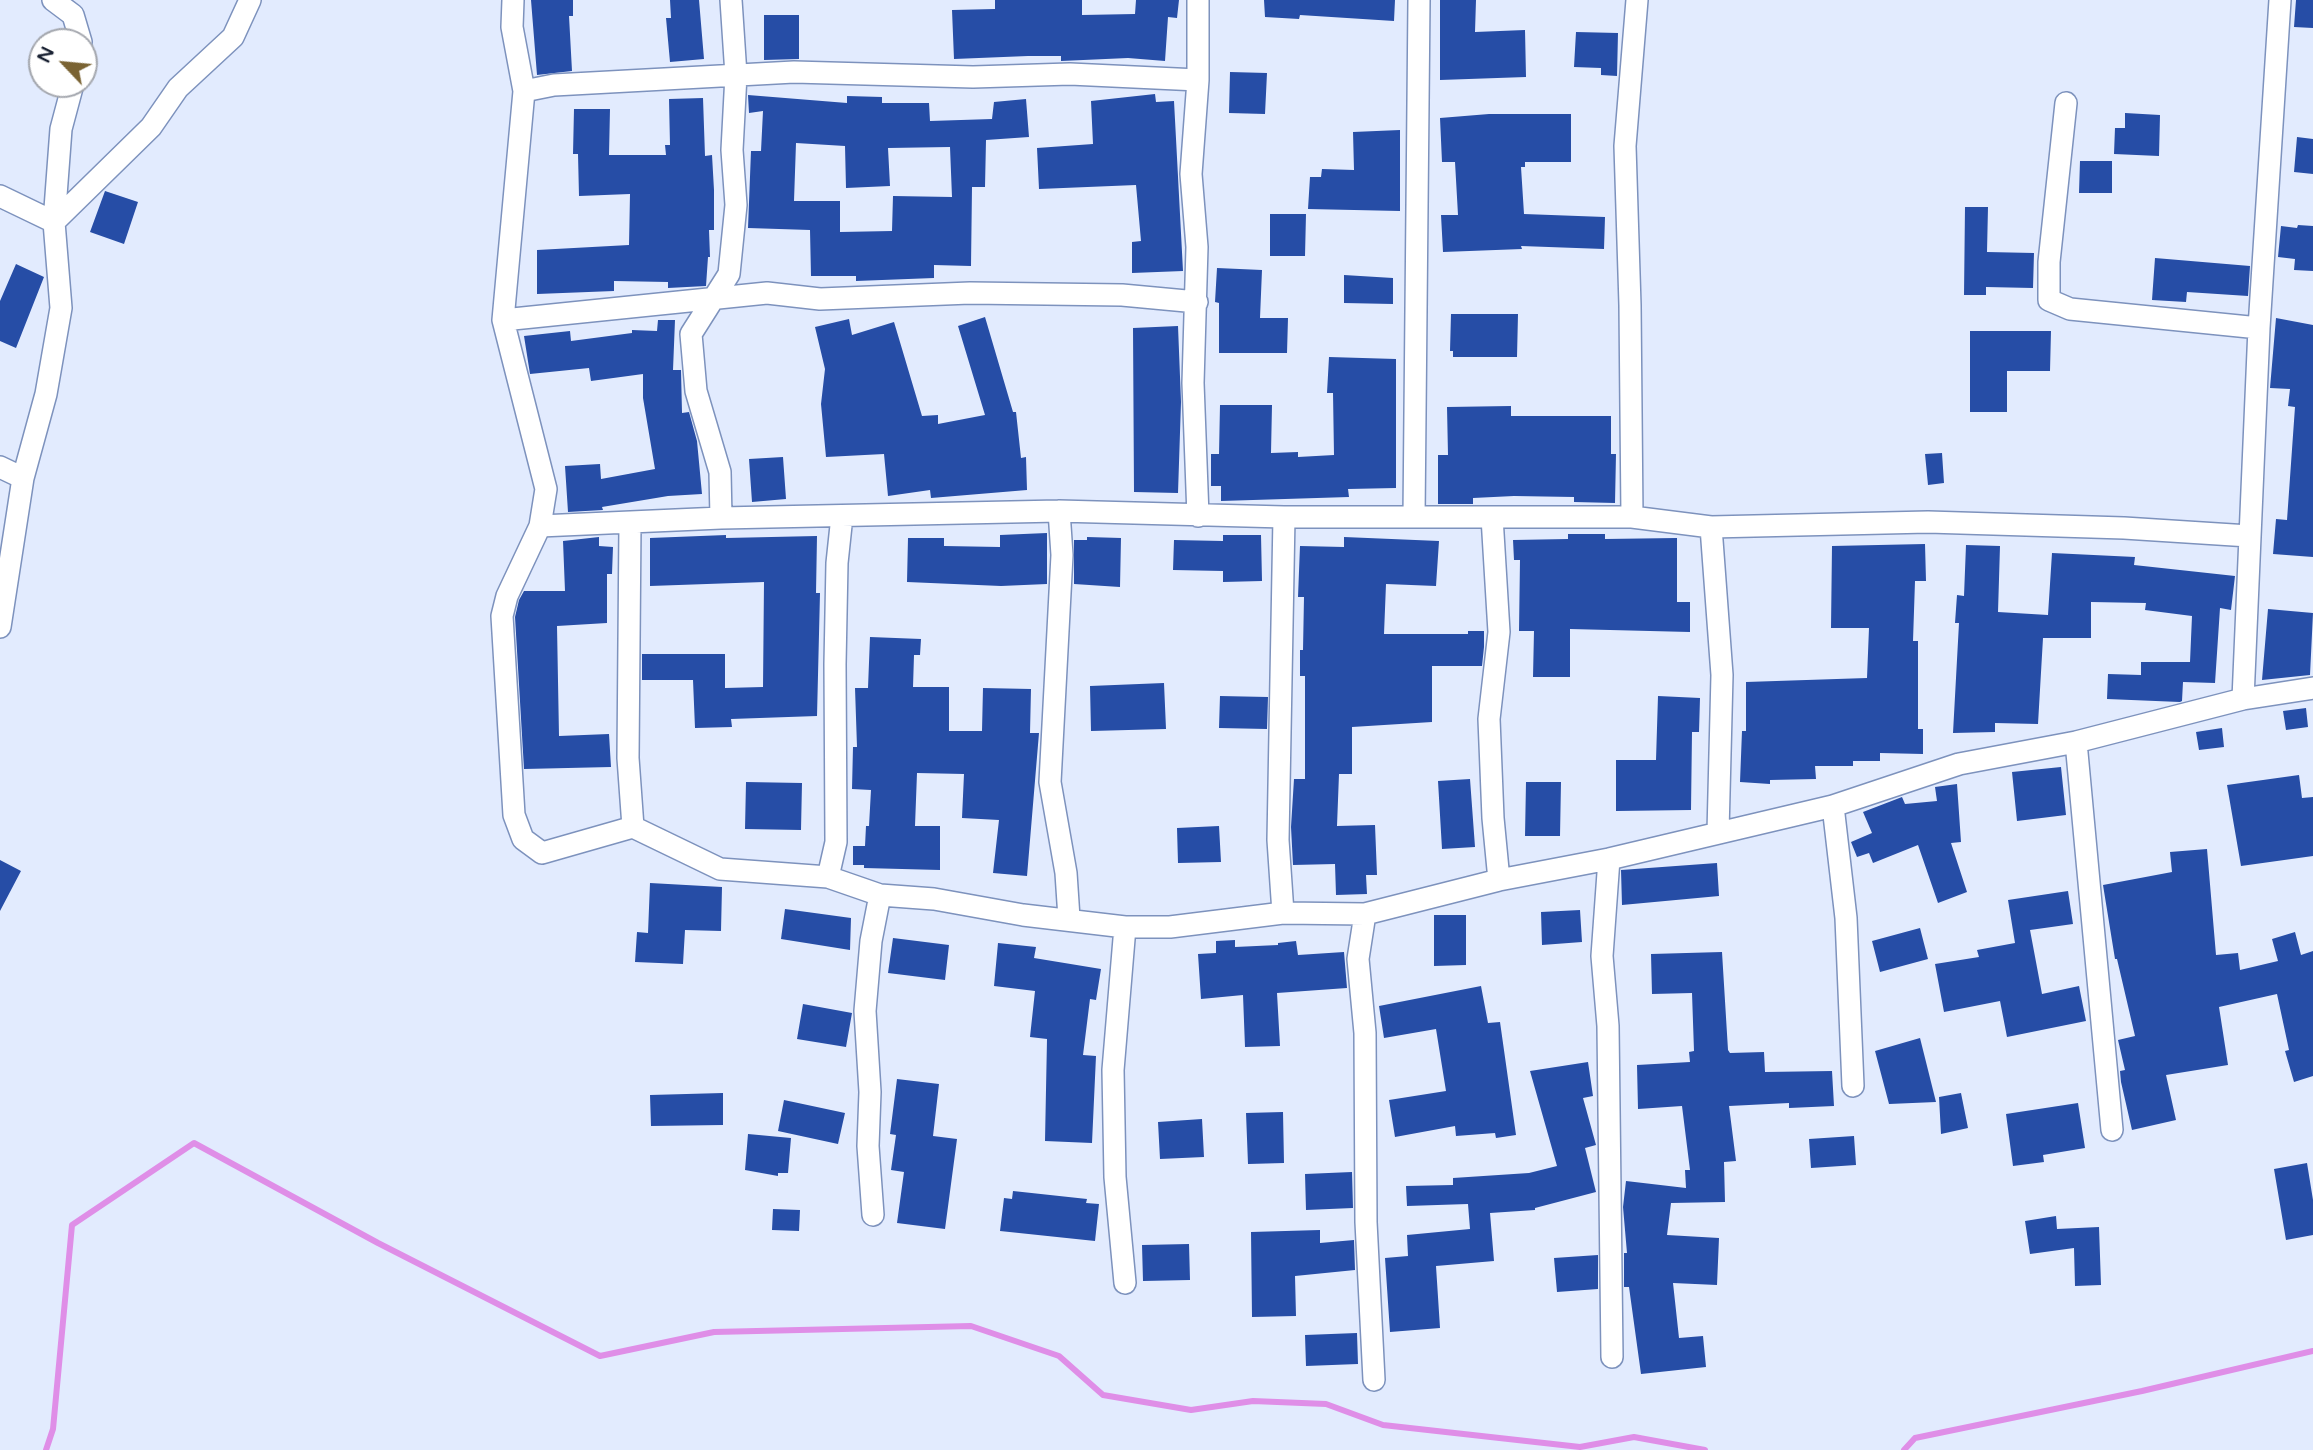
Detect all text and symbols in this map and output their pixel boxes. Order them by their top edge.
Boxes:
north arrow [28,28,98,98]
text: N [33,43,59,66]

